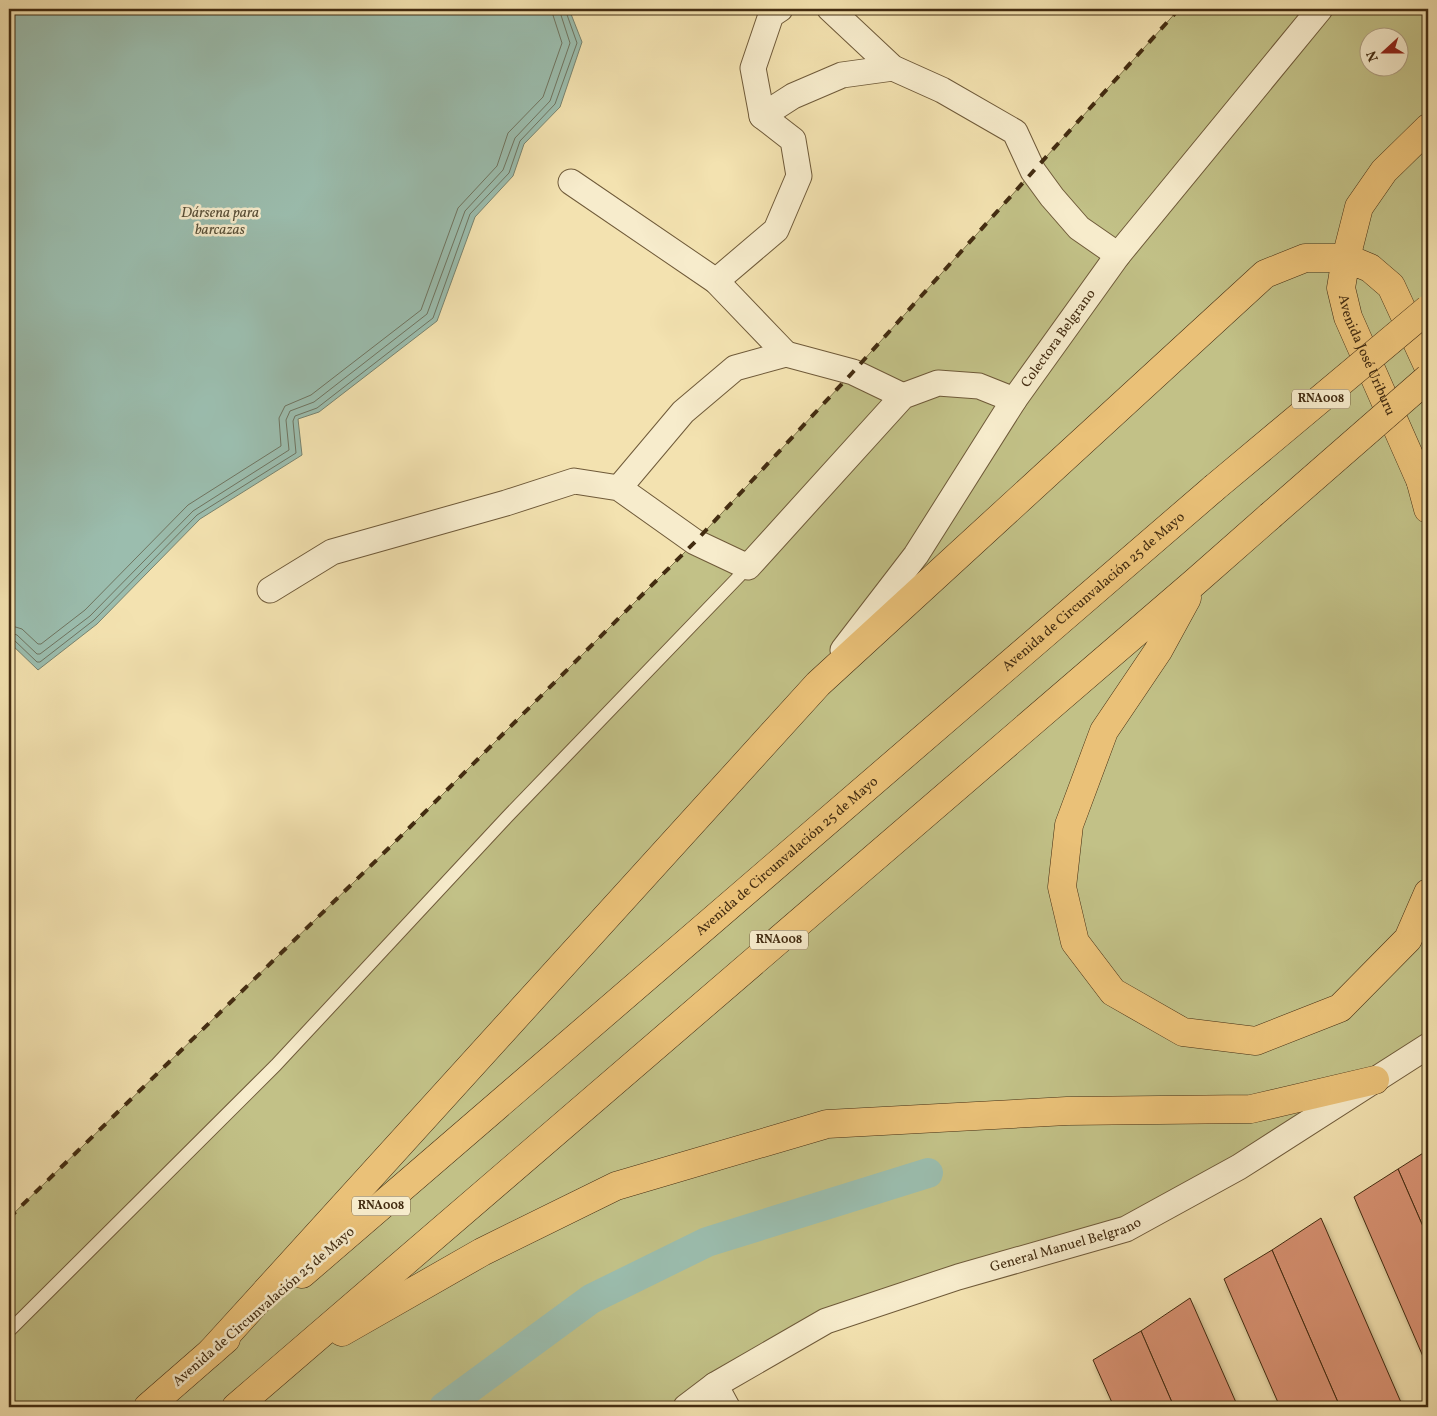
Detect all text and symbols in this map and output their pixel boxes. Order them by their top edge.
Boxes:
north arrow [1360,28,1410,78]
text: N [1363,48,1384,64]
water label: Dársena para barcazas [181,203,259,241]
street label: Colectora Belgrano [1016,285,1100,391]
street label: Avenida José Uriburu [1333,293,1400,419]
road number: RNA008 [1292,389,1350,408]
street label: Avenida de Circunvalación 25 de Mayo [998,508,1189,676]
street label: Avenida de Circunvalación 25 de Mayo [691,772,882,940]
road number: RNA008 [750,930,808,950]
road number: RNA008 [352,1196,410,1216]
street label: General Manuel Belgrano [988,1213,1145,1277]
street label: Avenida de Circunvalación 25 de Mayo [169,1223,359,1391]

